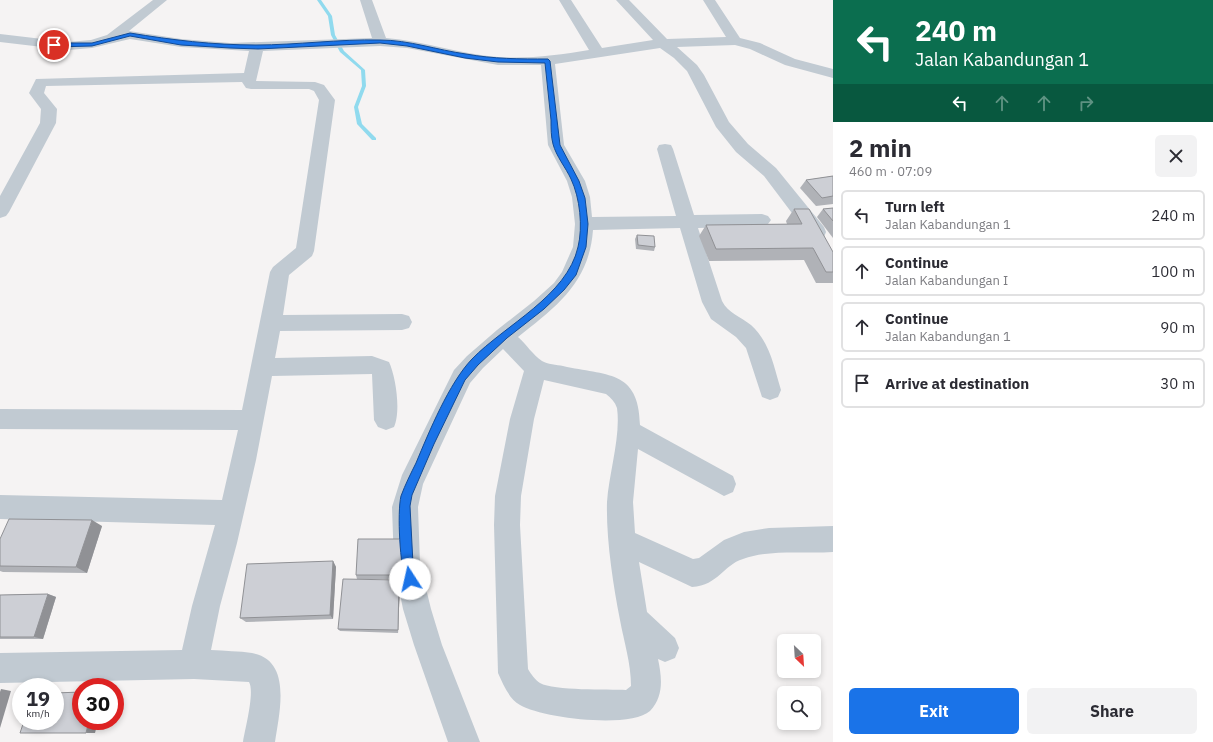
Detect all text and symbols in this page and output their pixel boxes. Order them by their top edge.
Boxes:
text: 240 m [915,12,997,49]
icon: left [849,16,901,68]
pin [37,28,71,62]
icon: arrive [43,34,65,56]
text: Jalan Kabandungan 1 [915,48,1089,71]
icon: left [949,92,971,114]
icon: ahead [991,92,1013,114]
icon: ahead [1033,92,1055,114]
icon: right [1075,92,1097,114]
text: 2 min [849,132,912,164]
button: close [1155,135,1197,177]
text: 460 m · 07:09 [849,163,932,180]
text: Turn left [885,197,945,216]
icon: left [851,204,873,226]
text: 240 m [1151,206,1195,225]
text: Jalan Kabandungan 1 [885,216,1011,233]
text: Continue [885,253,949,272]
icon: ahead [851,260,873,282]
text: 100 m [1151,262,1195,281]
text: Jalan Kabandungan I [885,272,1008,289]
text: Continue [885,309,949,328]
icon: ahead [851,316,873,338]
text: 90 m [1160,318,1195,337]
text: Jalan Kabandungan 1 [885,328,1011,345]
icon: arrive [851,372,873,394]
text: Arrive at destination [885,374,1029,393]
text: 30 m [1160,374,1195,393]
position arrow [389,558,431,600]
north arrow [777,634,821,678]
map controls [777,634,821,730]
speed limit sign: 30 [72,678,124,730]
text: 19 [26,685,50,712]
button: search [777,686,821,730]
button: Exit [849,688,1019,734]
button: Share [1027,688,1197,734]
text: km/h [26,707,50,720]

